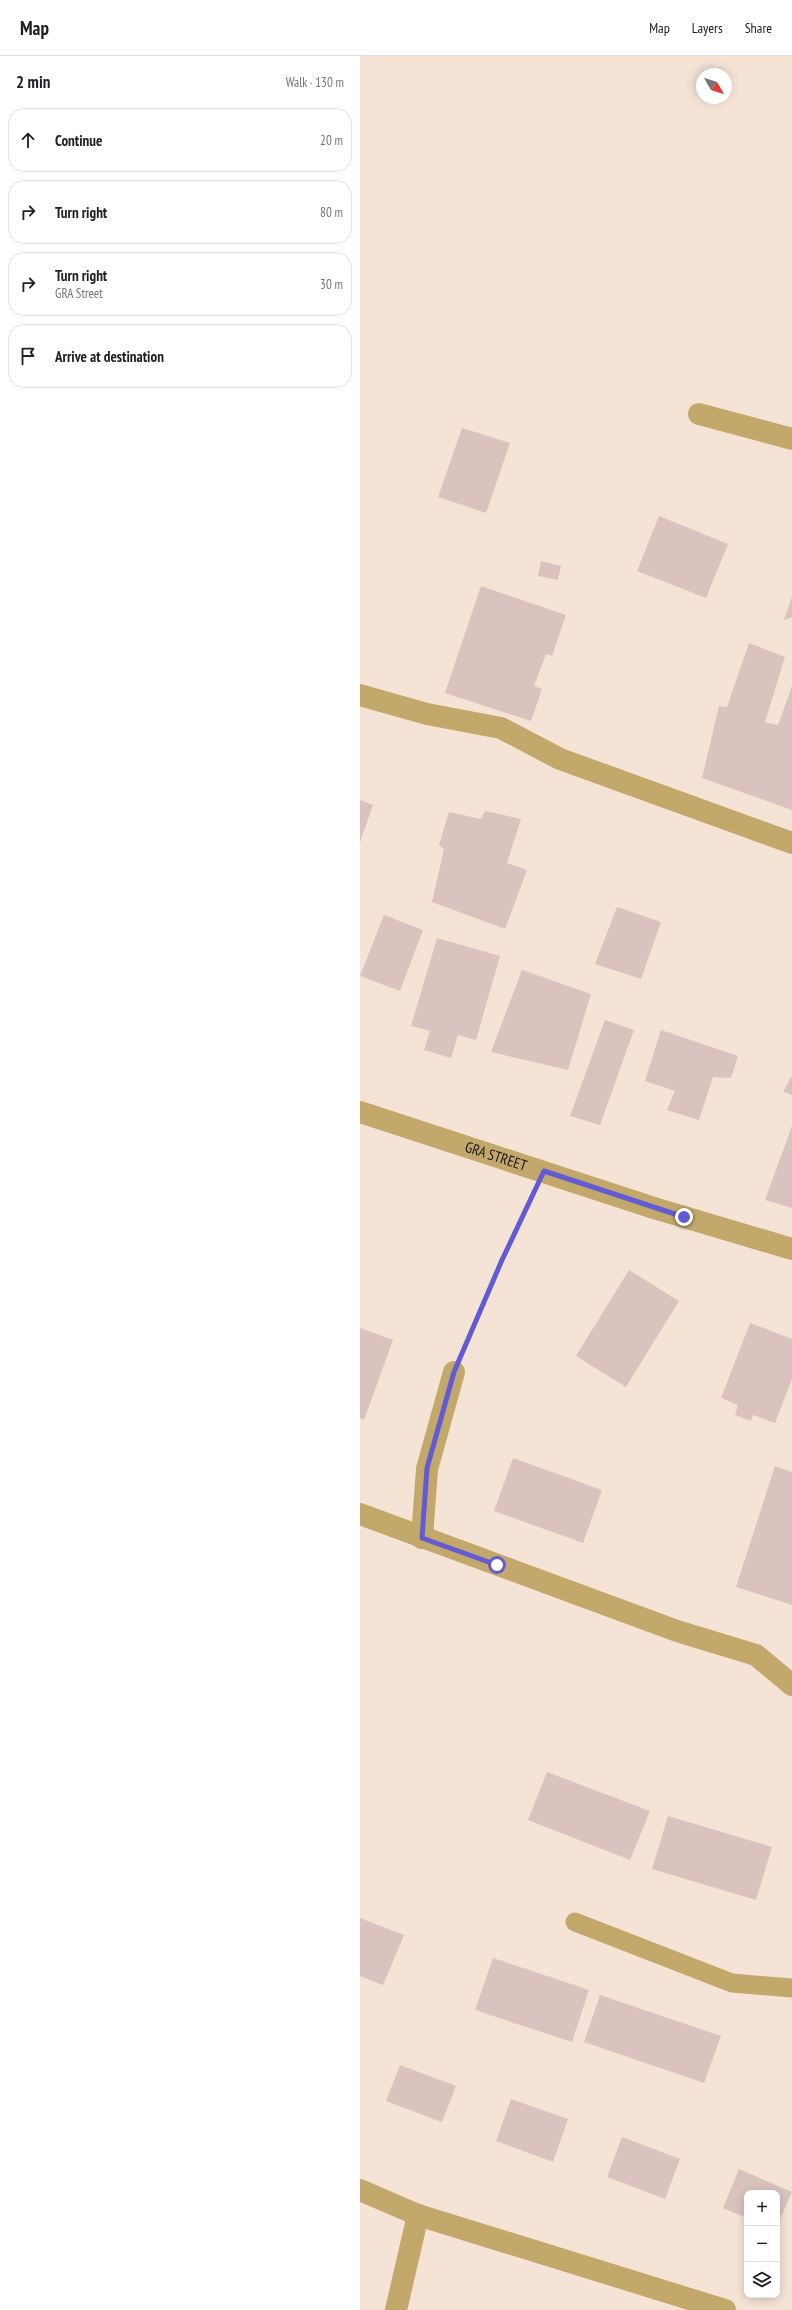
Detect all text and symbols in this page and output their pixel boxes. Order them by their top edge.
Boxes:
text: Map [20,16,49,40]
text: Map [649,19,670,37]
text: Layers [692,19,723,37]
text: Share [745,19,772,37]
north arrow [696,68,732,104]
text: 2 min [16,71,50,93]
text: Walk · 130 m [286,74,344,91]
icon: ahead [17,129,39,151]
text: Continue [55,131,102,150]
text: 20 m [320,132,343,149]
icon: right [17,201,39,223]
text: Turn right [55,203,107,222]
text: 80 m [320,204,343,221]
text: Turn right [55,266,107,285]
icon: right [17,273,39,295]
text: 30 m [320,276,343,293]
text: GRA Street [55,285,103,302]
icon: arrive [17,345,39,367]
text: Arrive at destination [55,347,164,366]
street label: GRA STREET [463,1137,530,1175]
route end [675,1208,693,1226]
route start [488,1556,506,1574]
map controls [744,2190,780,2298]
button: + [744,2190,780,2226]
button: − [744,2226,780,2262]
button: layers [744,2262,780,2298]

